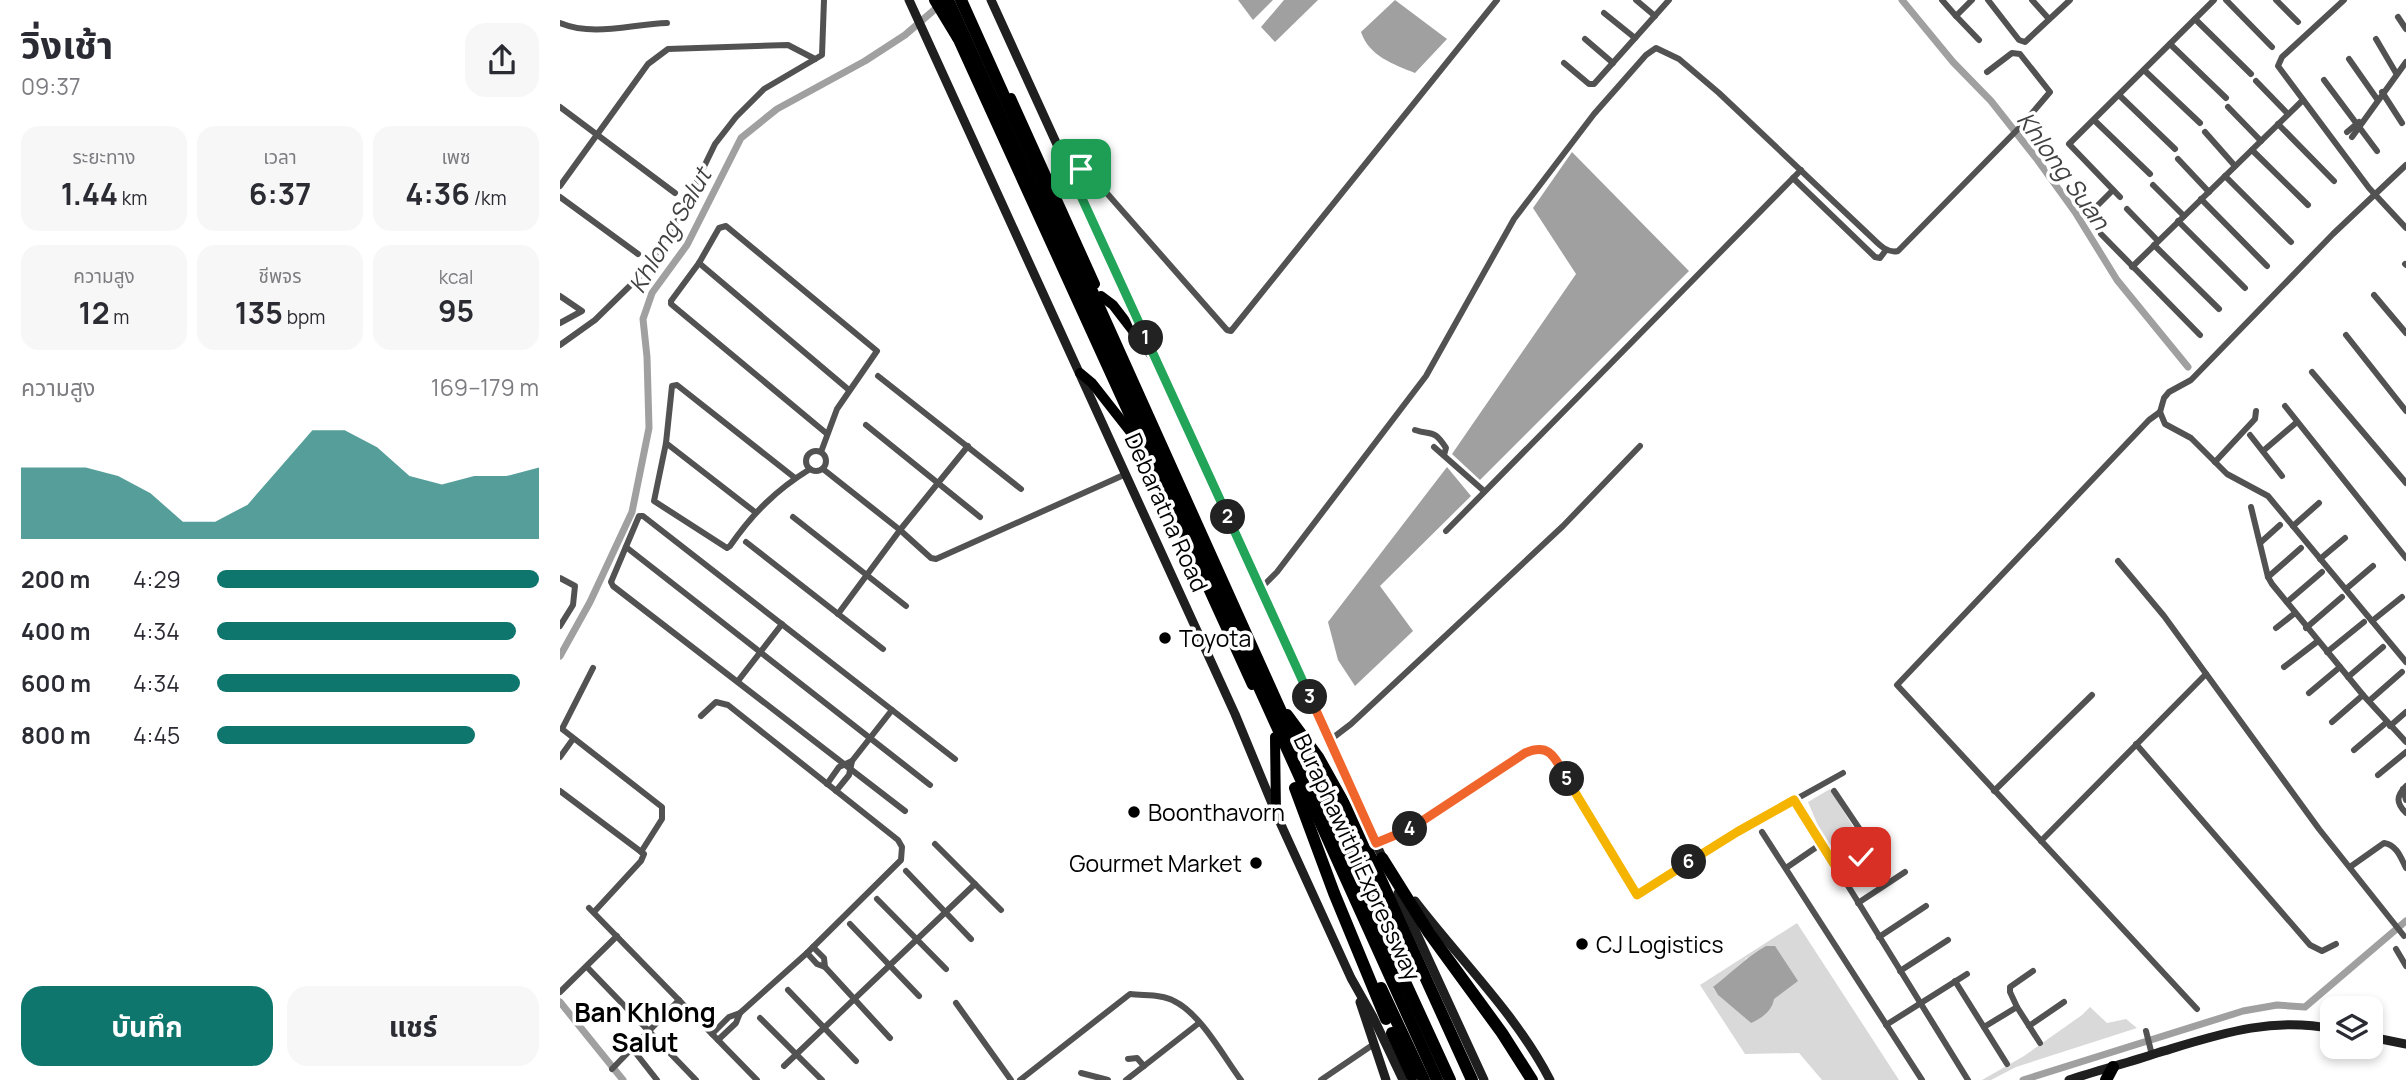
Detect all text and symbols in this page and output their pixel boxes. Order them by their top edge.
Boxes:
text: วิ่งเช้า [21,18,113,70]
button: share [465,23,539,97]
text: 09:37 [21,70,80,102]
water label: Khlong Suan [2010,104,2118,236]
pin [1051,139,1111,199]
text: ระยะทาง [73,144,135,170]
text: เวลา [263,144,297,170]
text: เพซ [441,144,471,170]
icon: arrive [1062,150,1100,188]
water label: Khlong Salut [620,159,719,299]
text: 1.44 [61,173,118,214]
text: 6:37 [249,173,311,214]
text: 4:36 [405,173,470,214]
text: km [118,185,147,211]
text: /km [470,185,507,211]
text: ความสูง [73,263,135,289]
text: ชีพจร [258,263,302,289]
text: kcal [439,264,473,290]
text: 95 [438,290,474,331]
text: 12 [79,292,110,333]
text: 135 [235,292,283,333]
text: m [110,304,129,330]
text: bpm [283,304,325,330]
pin: 1 [1128,320,1164,356]
text: 1 [1141,324,1150,350]
text: ความสูง [21,371,95,403]
text: 169–179 m [431,371,539,403]
street label: Debaratna Road [1118,428,1216,596]
pin: 2 [1210,500,1246,534]
text: 2 [1222,503,1233,529]
text: 200 m [21,563,90,595]
text: 4:29 [133,563,181,595]
text: 400 m [21,615,91,647]
text: 4:34 [133,615,180,647]
place label: Toyota [1179,622,1251,654]
marker: Toyota [1157,630,1173,646]
text: 600 m [21,667,91,699]
text: 4:34 [133,667,180,699]
pin: 3 [1292,680,1328,714]
text: 3 [1304,683,1315,709]
text: 800 m [21,719,91,751]
text: 4:45 [133,719,180,751]
street label: Buraphawithi Expressway [1287,728,1429,986]
pin: 5 [1550,762,1584,796]
text: 5 [1561,765,1572,791]
place label: Boonthavorn [1148,796,1285,828]
marker: Boonthavorn [1126,804,1142,820]
pin: 4 [1392,812,1428,846]
text: 4 [1404,815,1415,841]
pin [1831,827,1891,887]
icon: check [1842,838,1880,876]
pin: 6 [1672,844,1706,880]
place label: Gourmet Market [1069,847,1242,879]
text: 6 [1683,848,1694,874]
marker: Gourmet Market [1248,855,1264,871]
place label: CJ Logistics [1596,928,1724,960]
marker: CJ Logistics [1574,936,1590,952]
button: บันทึก [21,986,273,1066]
button: แชร์ [287,986,539,1066]
district label: Ban Khlong Salut [574,994,716,1060]
map controls [2320,996,2383,1059]
button: layers [2320,996,2383,1059]

